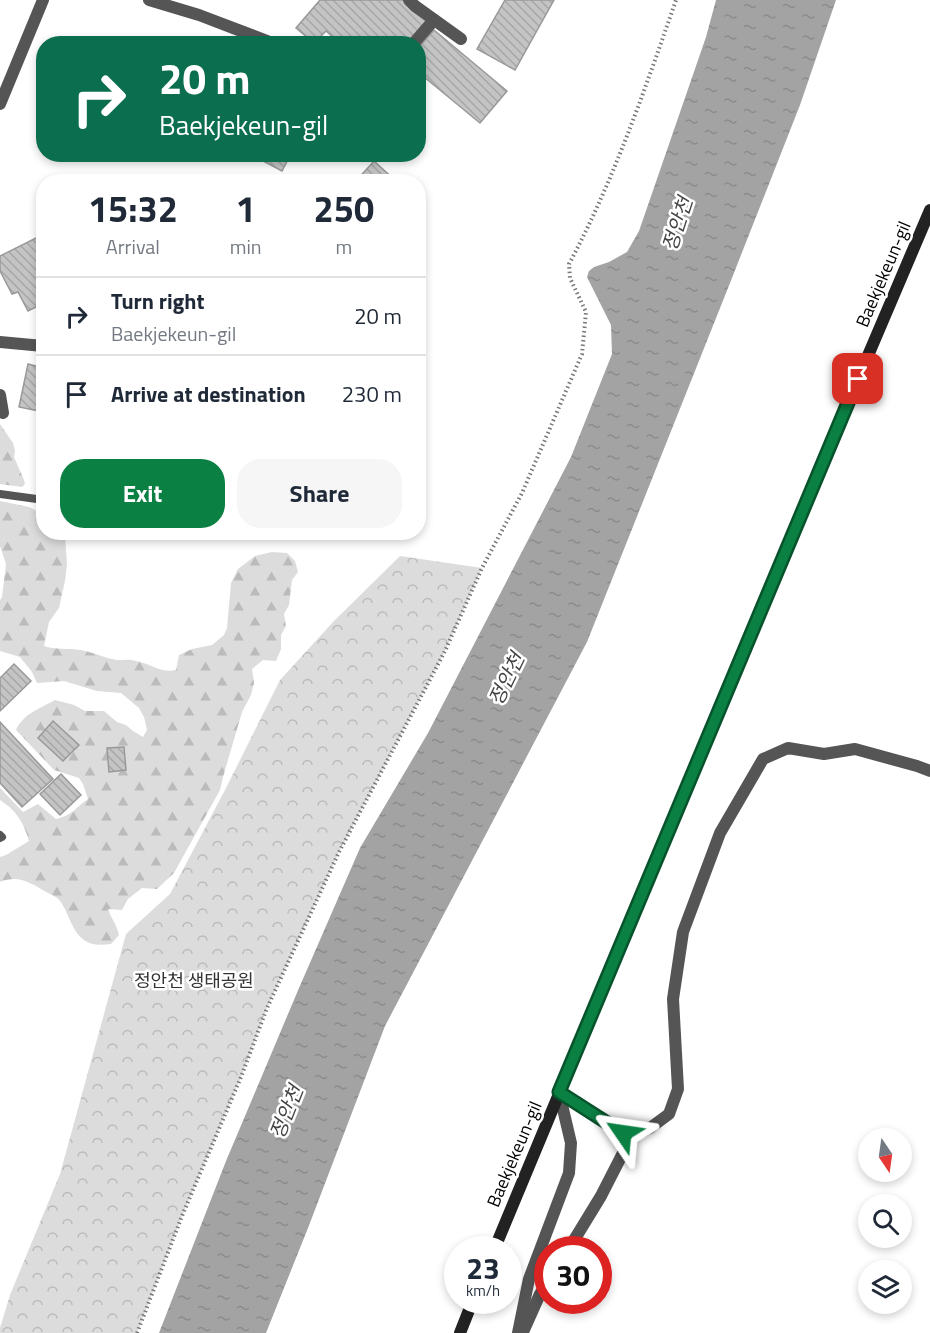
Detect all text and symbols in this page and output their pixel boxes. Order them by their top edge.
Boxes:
text: 20 m [159,46,251,110]
icon: right [60,60,138,138]
text: Baekjekeun-gil [159,104,328,145]
text: 15:32 [88,181,178,236]
text: 1 [236,181,256,236]
text: 250 [314,181,374,236]
water label: 정안천 [654,190,701,255]
street label: Baekjekeun-gil [849,217,917,331]
text: Arrival [106,231,160,262]
text: min [230,231,262,262]
text: m [335,231,352,262]
text: Turn right [111,284,205,318]
text: 20 m [354,299,402,333]
icon: right [60,300,93,333]
text: Baekjekeun-gil [111,318,236,349]
pin [832,353,883,404]
icon: arrive [841,362,874,395]
text: Arrive at destination [111,377,306,411]
text: 230 m [342,377,402,411]
icon: arrive [60,378,93,411]
button: Exit [60,459,225,528]
button: Share [237,459,402,528]
water label: 정안천 [480,645,533,711]
park label: 정안천 생태공원 [134,967,254,994]
water label: 정안천 [261,1078,312,1143]
street label: Baekjekeun-gil [480,1097,548,1211]
position arrow [591,1101,655,1165]
north arrow [858,1128,912,1182]
map controls [858,1128,912,1314]
button: search [858,1194,912,1248]
speed limit sign: 30 [534,1236,612,1314]
text: 23 [466,1245,500,1291]
button: layers [858,1260,912,1314]
text: km/h [466,1279,500,1302]

